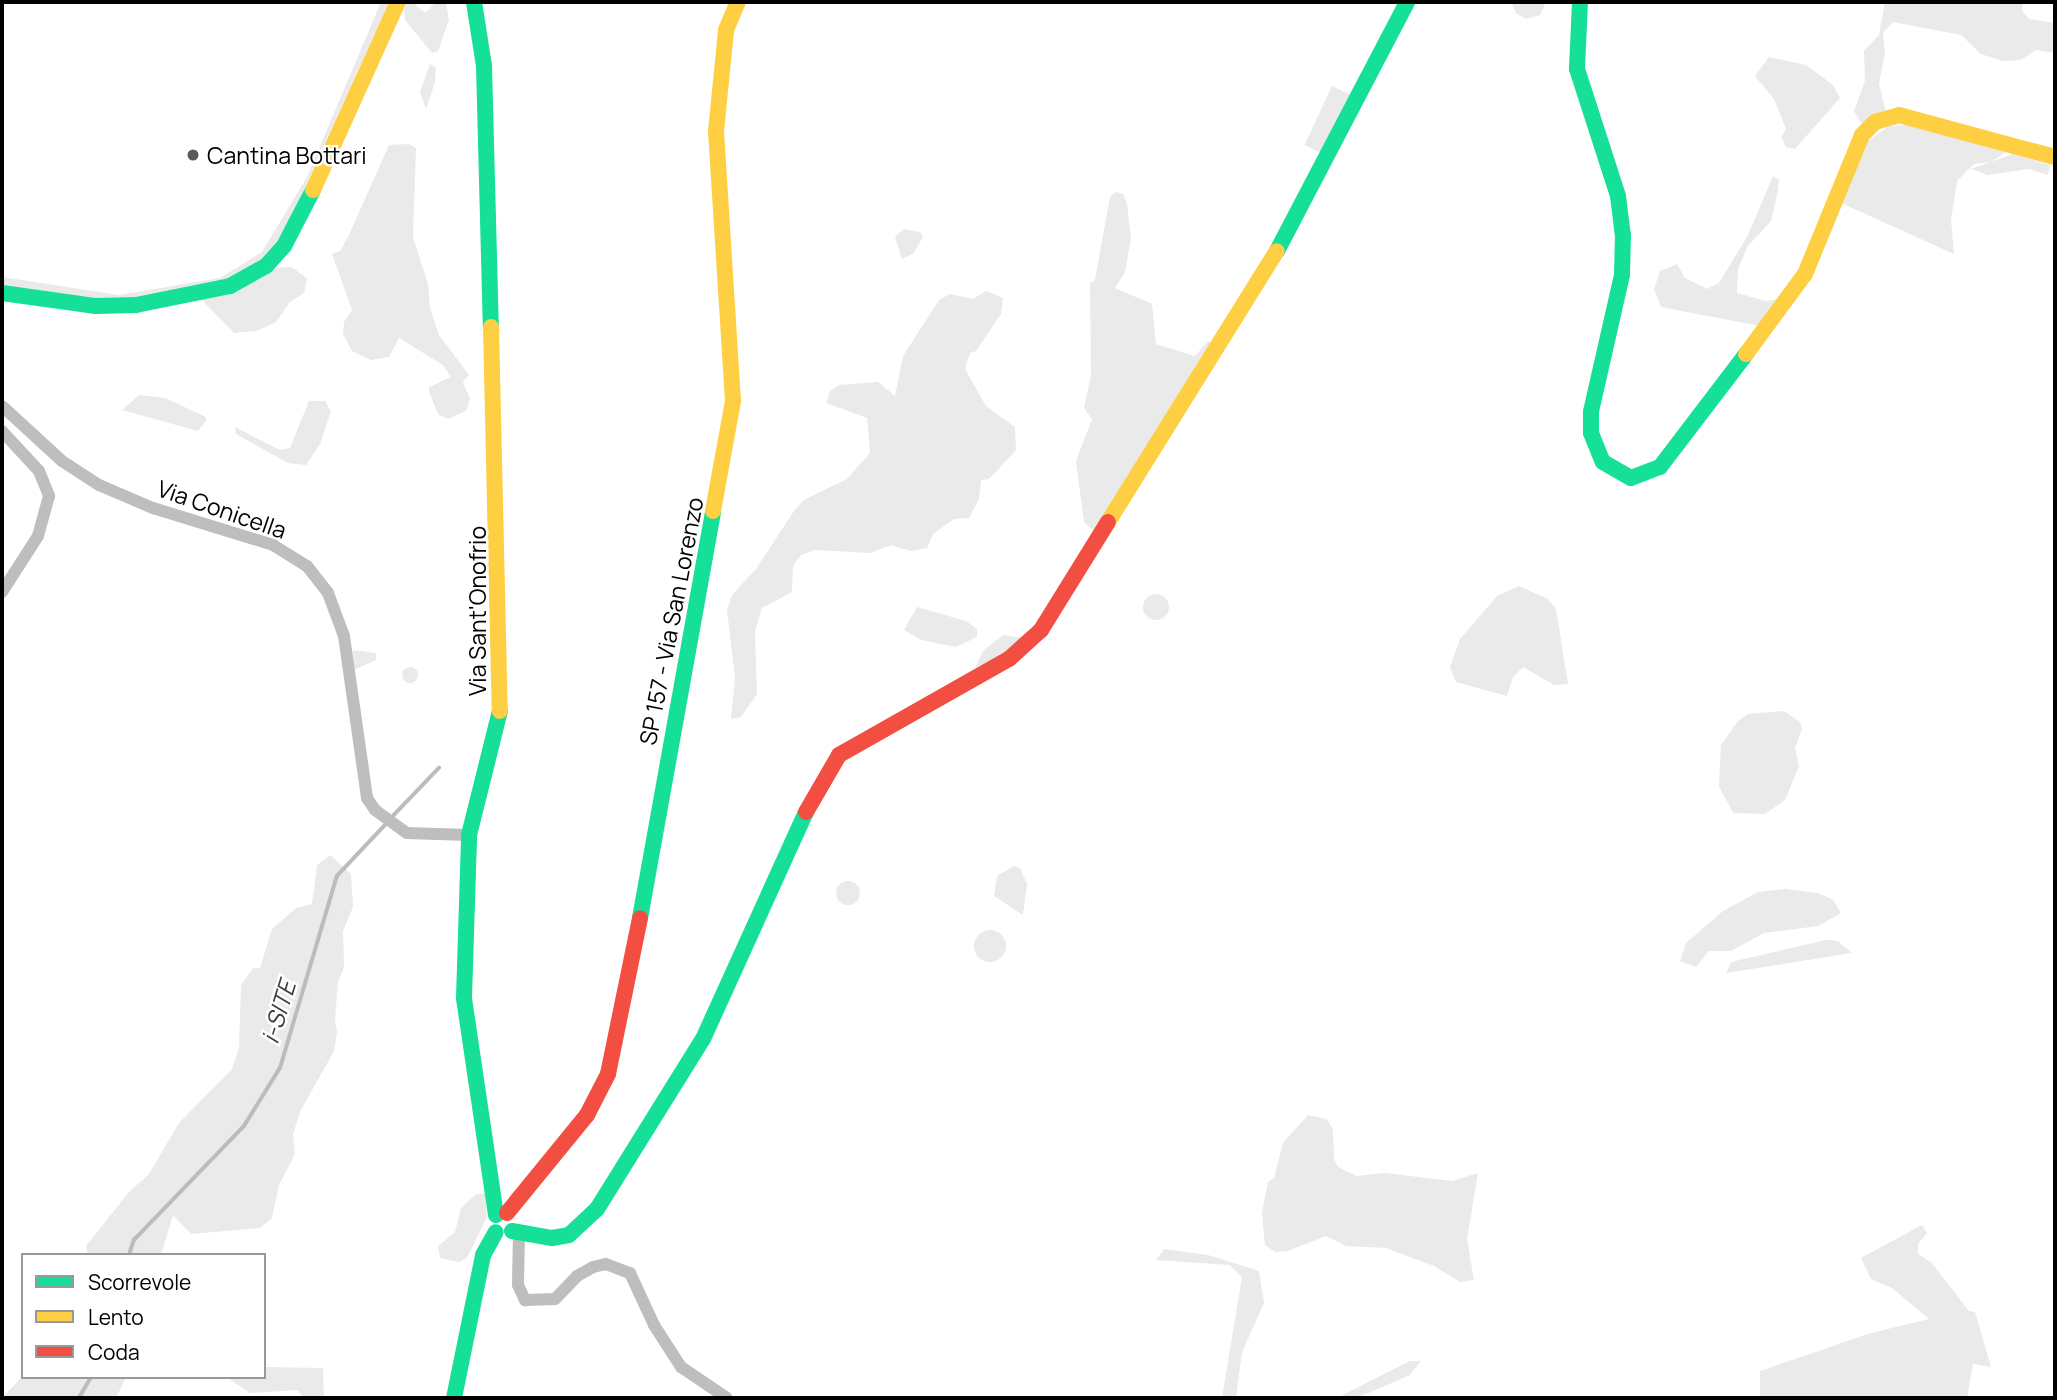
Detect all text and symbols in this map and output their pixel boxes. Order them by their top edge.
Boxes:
place label: Cantina Bottari [207,141,367,169]
marker: Cantina Bottari [185,147,201,163]
street label: Via Conicella [154,474,290,544]
street label: SP 157 - Via San Lorenzo [633,495,709,747]
street label: Via Sant'Onofrio [463,526,491,696]
water label: i-SITE [255,977,301,1047]
legend [21,1253,266,1379]
text: Scorrevole [88,1268,191,1296]
text: Lento [88,1303,144,1331]
text: Coda [88,1338,140,1366]

